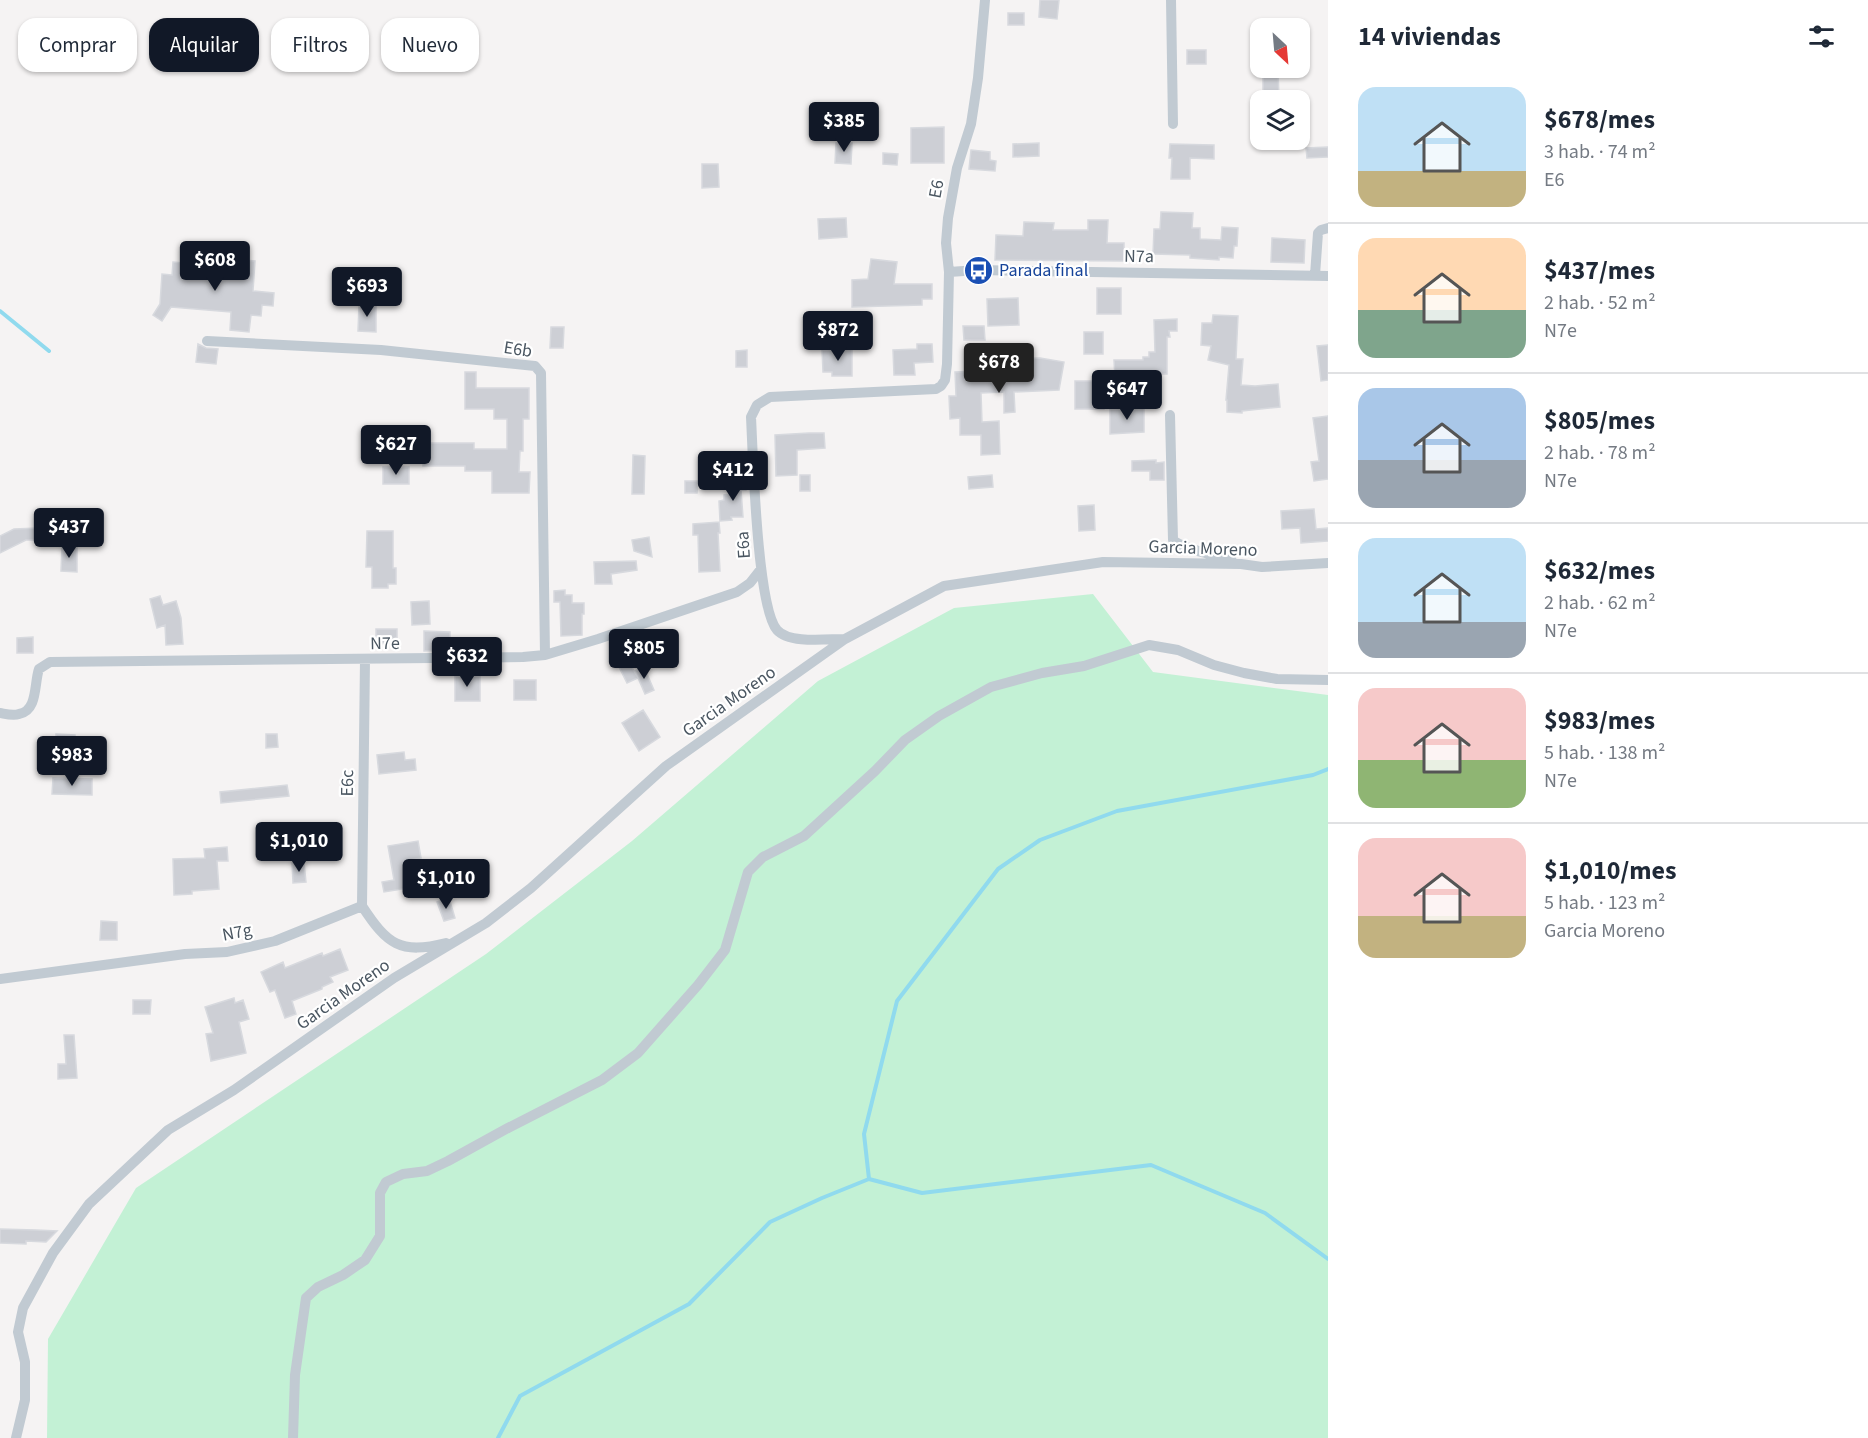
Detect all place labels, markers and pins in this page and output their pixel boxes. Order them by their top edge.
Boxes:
pin: $385 [808,102,880,153]
pin: $608 [179,241,251,292]
bus stop icon: Parada final [962,254,994,286]
place label: Parada final [999,258,1088,283]
pin: $693 [331,267,403,318]
pin: $872 [802,311,874,362]
pin: $678 [963,343,1035,394]
pin: $647 [1091,370,1163,421]
pin: $627 [360,425,432,476]
pin: $412 [697,451,769,502]
pin: $437 [33,508,105,559]
pin: $805 [608,629,680,680]
pin: $632 [431,637,503,688]
pin: $983 [36,736,108,787]
pin: $1,010 [250,822,348,873]
pin: $1,010 [397,859,495,910]

